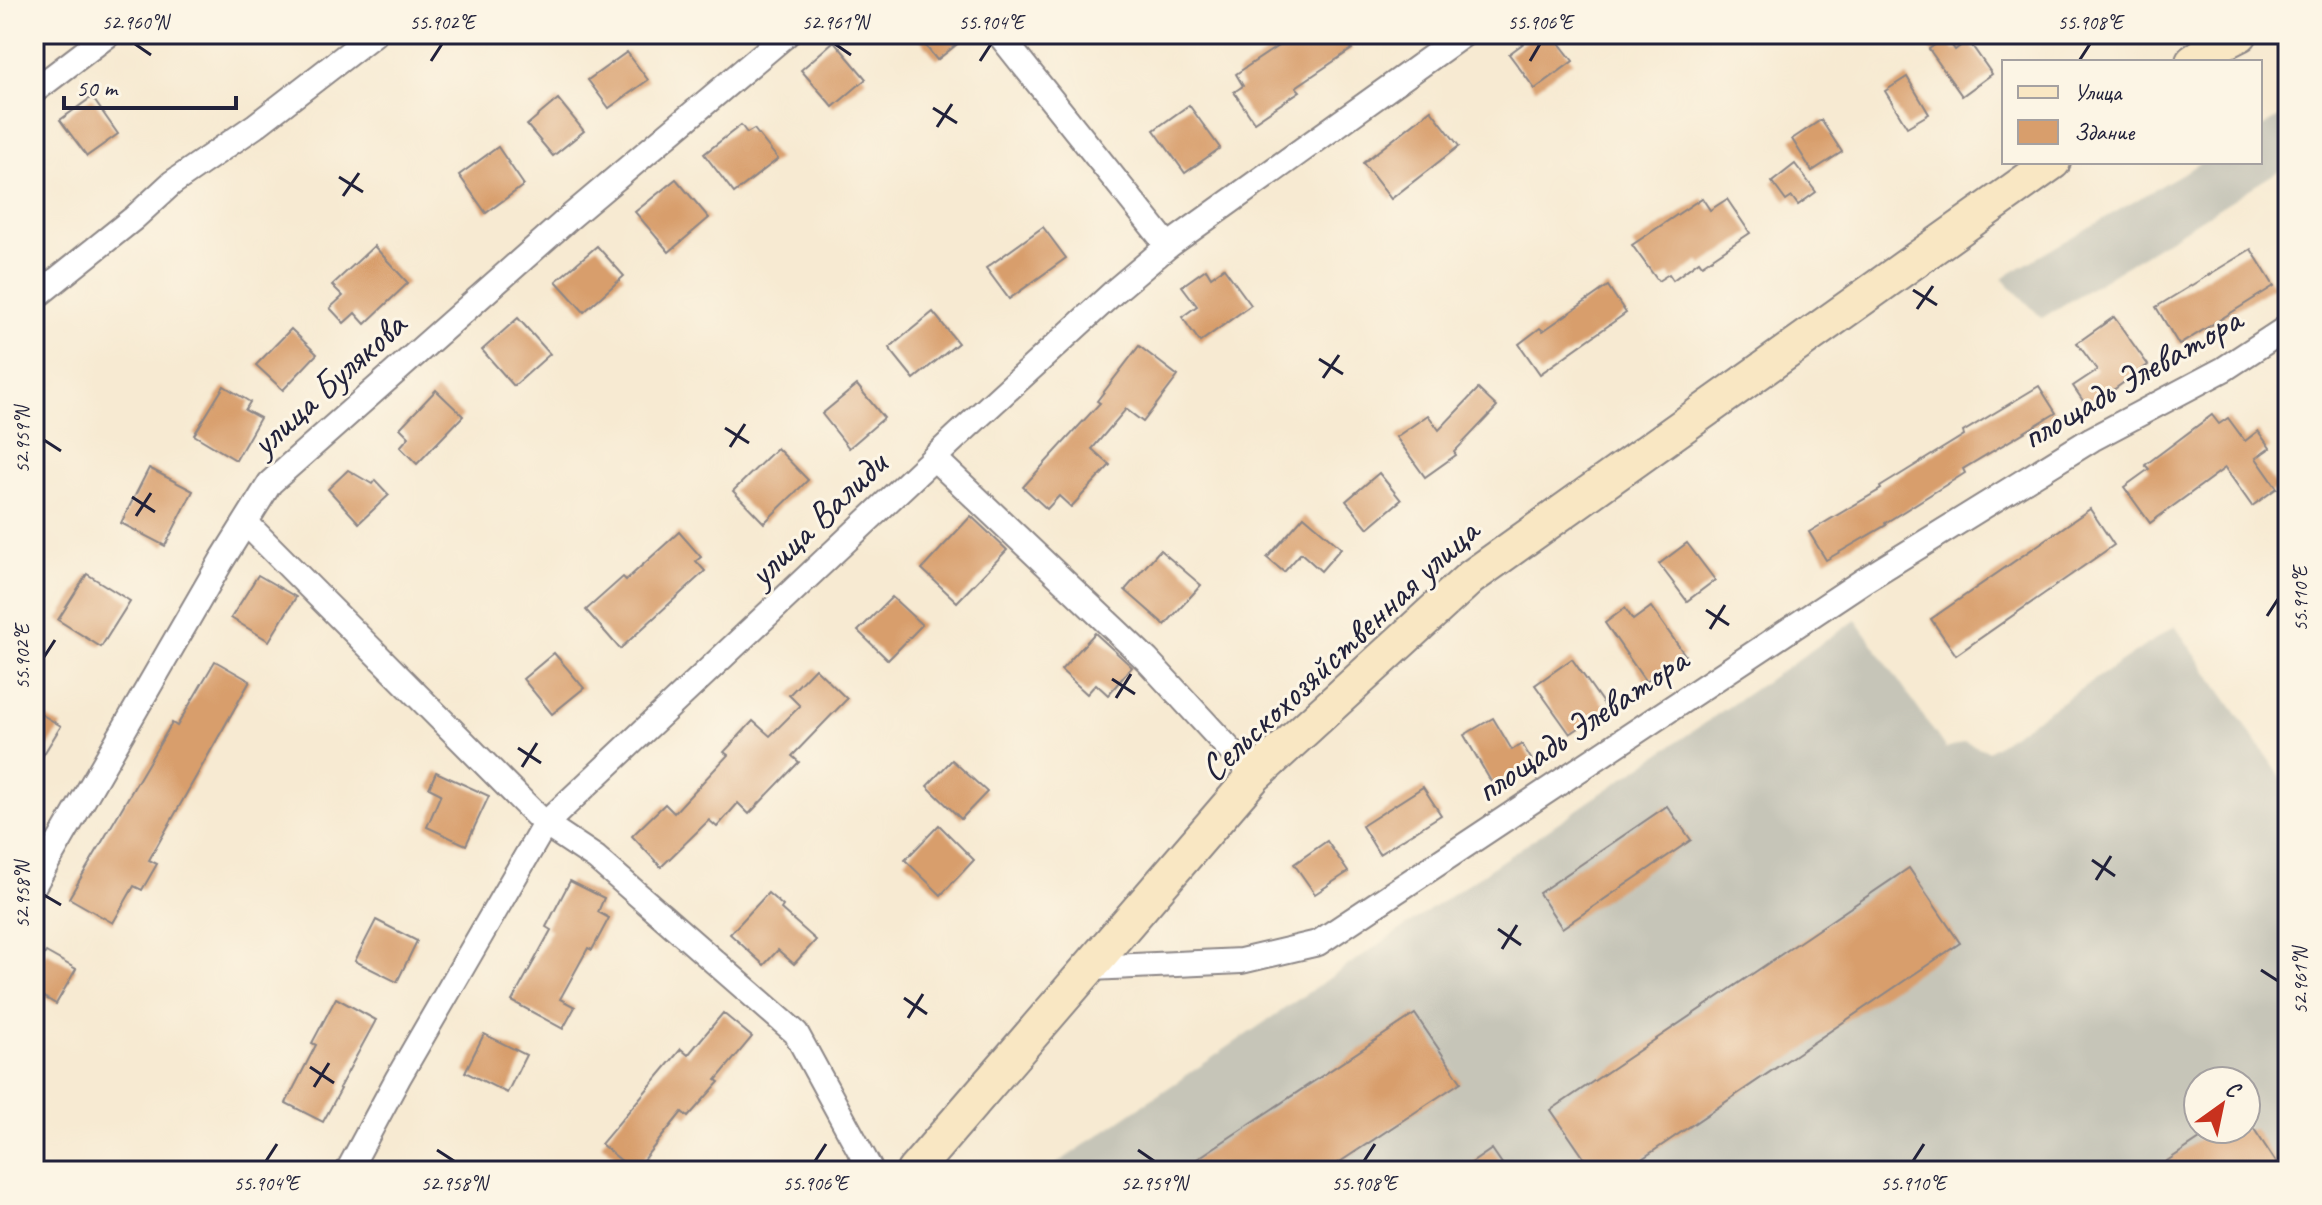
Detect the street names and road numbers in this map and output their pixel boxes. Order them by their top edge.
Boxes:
street label: площадь Элеватора [2013,294,2252,460]
street label: улица Булякова [239,300,417,467]
street label: улица Валиди [736,439,899,598]
street label: Сельскохозяйственная улица [1190,506,1491,791]
street label: площадь Элеватора [1466,635,1699,813]

